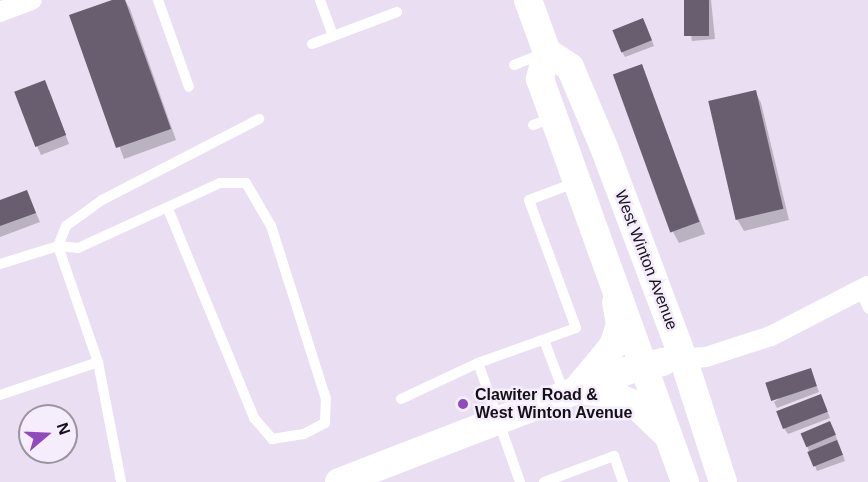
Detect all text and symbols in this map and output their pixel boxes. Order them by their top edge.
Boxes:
street label: West Winton Avenue [610,187,682,333]
place label: Clawiter Road & West Winton Avenue [475,385,633,423]
marker: Clawiter Road & West Winton Avenue [456,397,470,411]
north arrow [18,404,78,464]
text: N [54,420,74,437]

